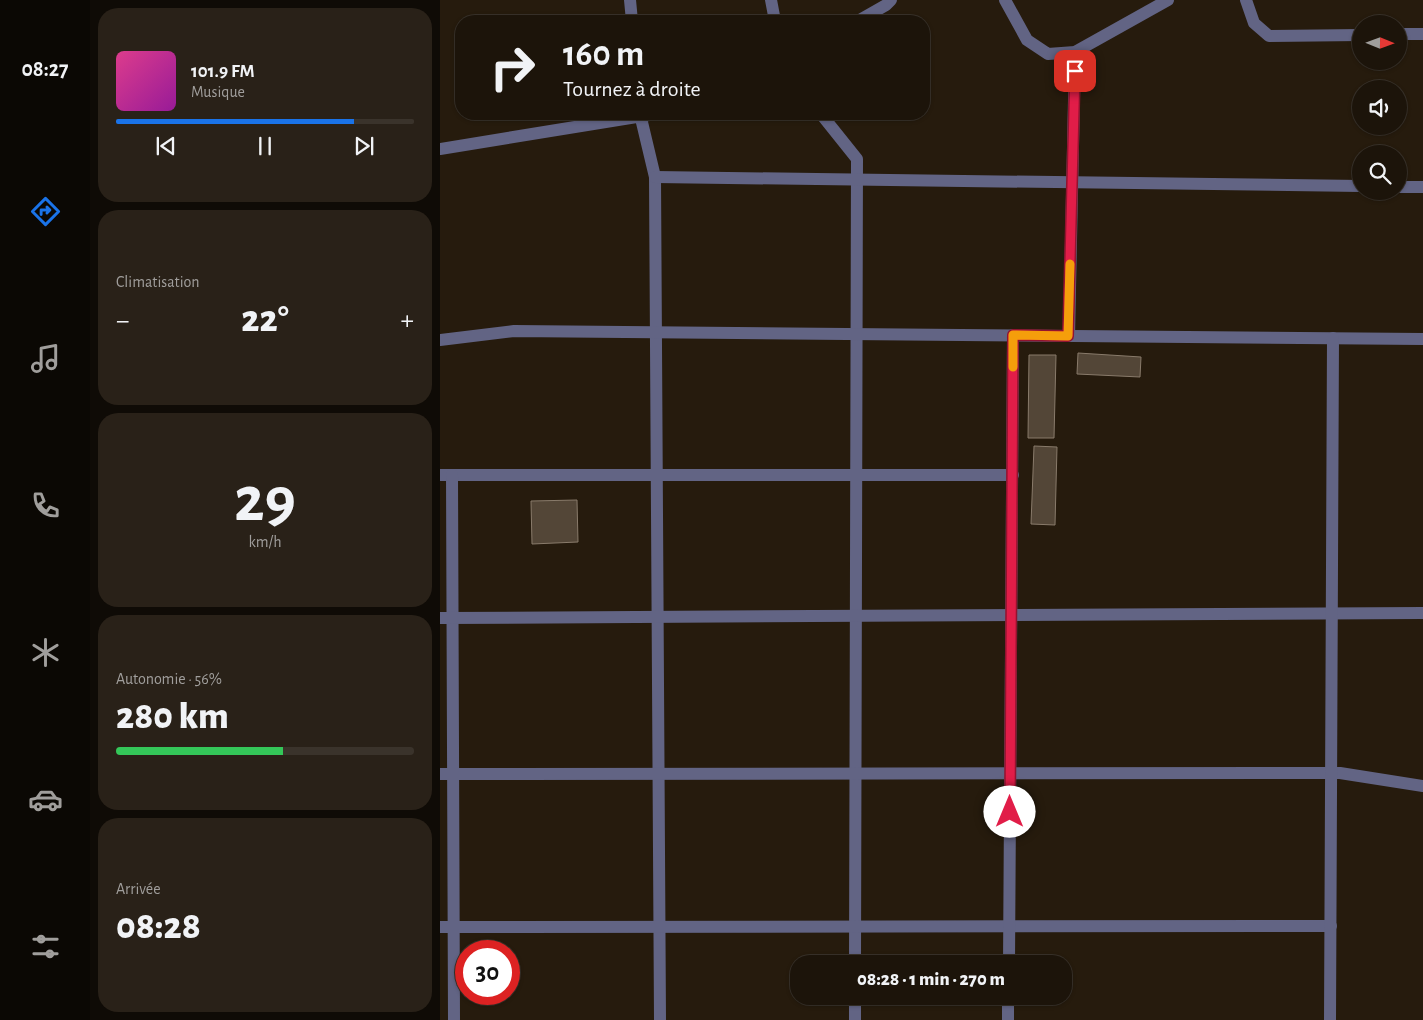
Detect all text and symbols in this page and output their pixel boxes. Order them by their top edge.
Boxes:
north arrow [1352,15,1408,70]
map controls [1352,15,1407,200]
icon: right [480,35,545,100]
text: 160 m [563,37,644,72]
pin [1054,50,1096,92]
icon: arrive [1061,57,1089,85]
text: 08:27 [21,58,69,80]
text: 101.9 FM [191,62,255,81]
text: Tournez à droite [563,78,701,100]
button: sound [1352,80,1407,135]
text: Musique [191,84,245,100]
icon: previous [152,132,180,160]
icon: pause [251,132,279,160]
icon: next [350,132,378,160]
button: search [1352,145,1407,200]
icon: directions [28,194,63,229]
text: Climatisation [116,274,200,290]
text: 22° [241,301,289,339]
text: − [116,307,129,335]
text: + [401,307,414,335]
icon: music [28,341,63,376]
text: 29 [234,468,296,533]
icon: phone [28,488,63,523]
text: km/h [248,534,282,550]
icon: climate [28,635,63,670]
text: Autonomie · 56% [116,671,222,687]
text: 280 km [116,698,229,736]
icon: car [28,782,63,817]
position arrow [983,785,1035,837]
text: Arrivée [116,881,161,897]
text: 08:28 [116,908,201,946]
icon: filters [28,929,63,964]
speed limit sign: 30 [455,940,520,1005]
text: 08:28 · 1 min · 270 m [857,970,1005,989]

